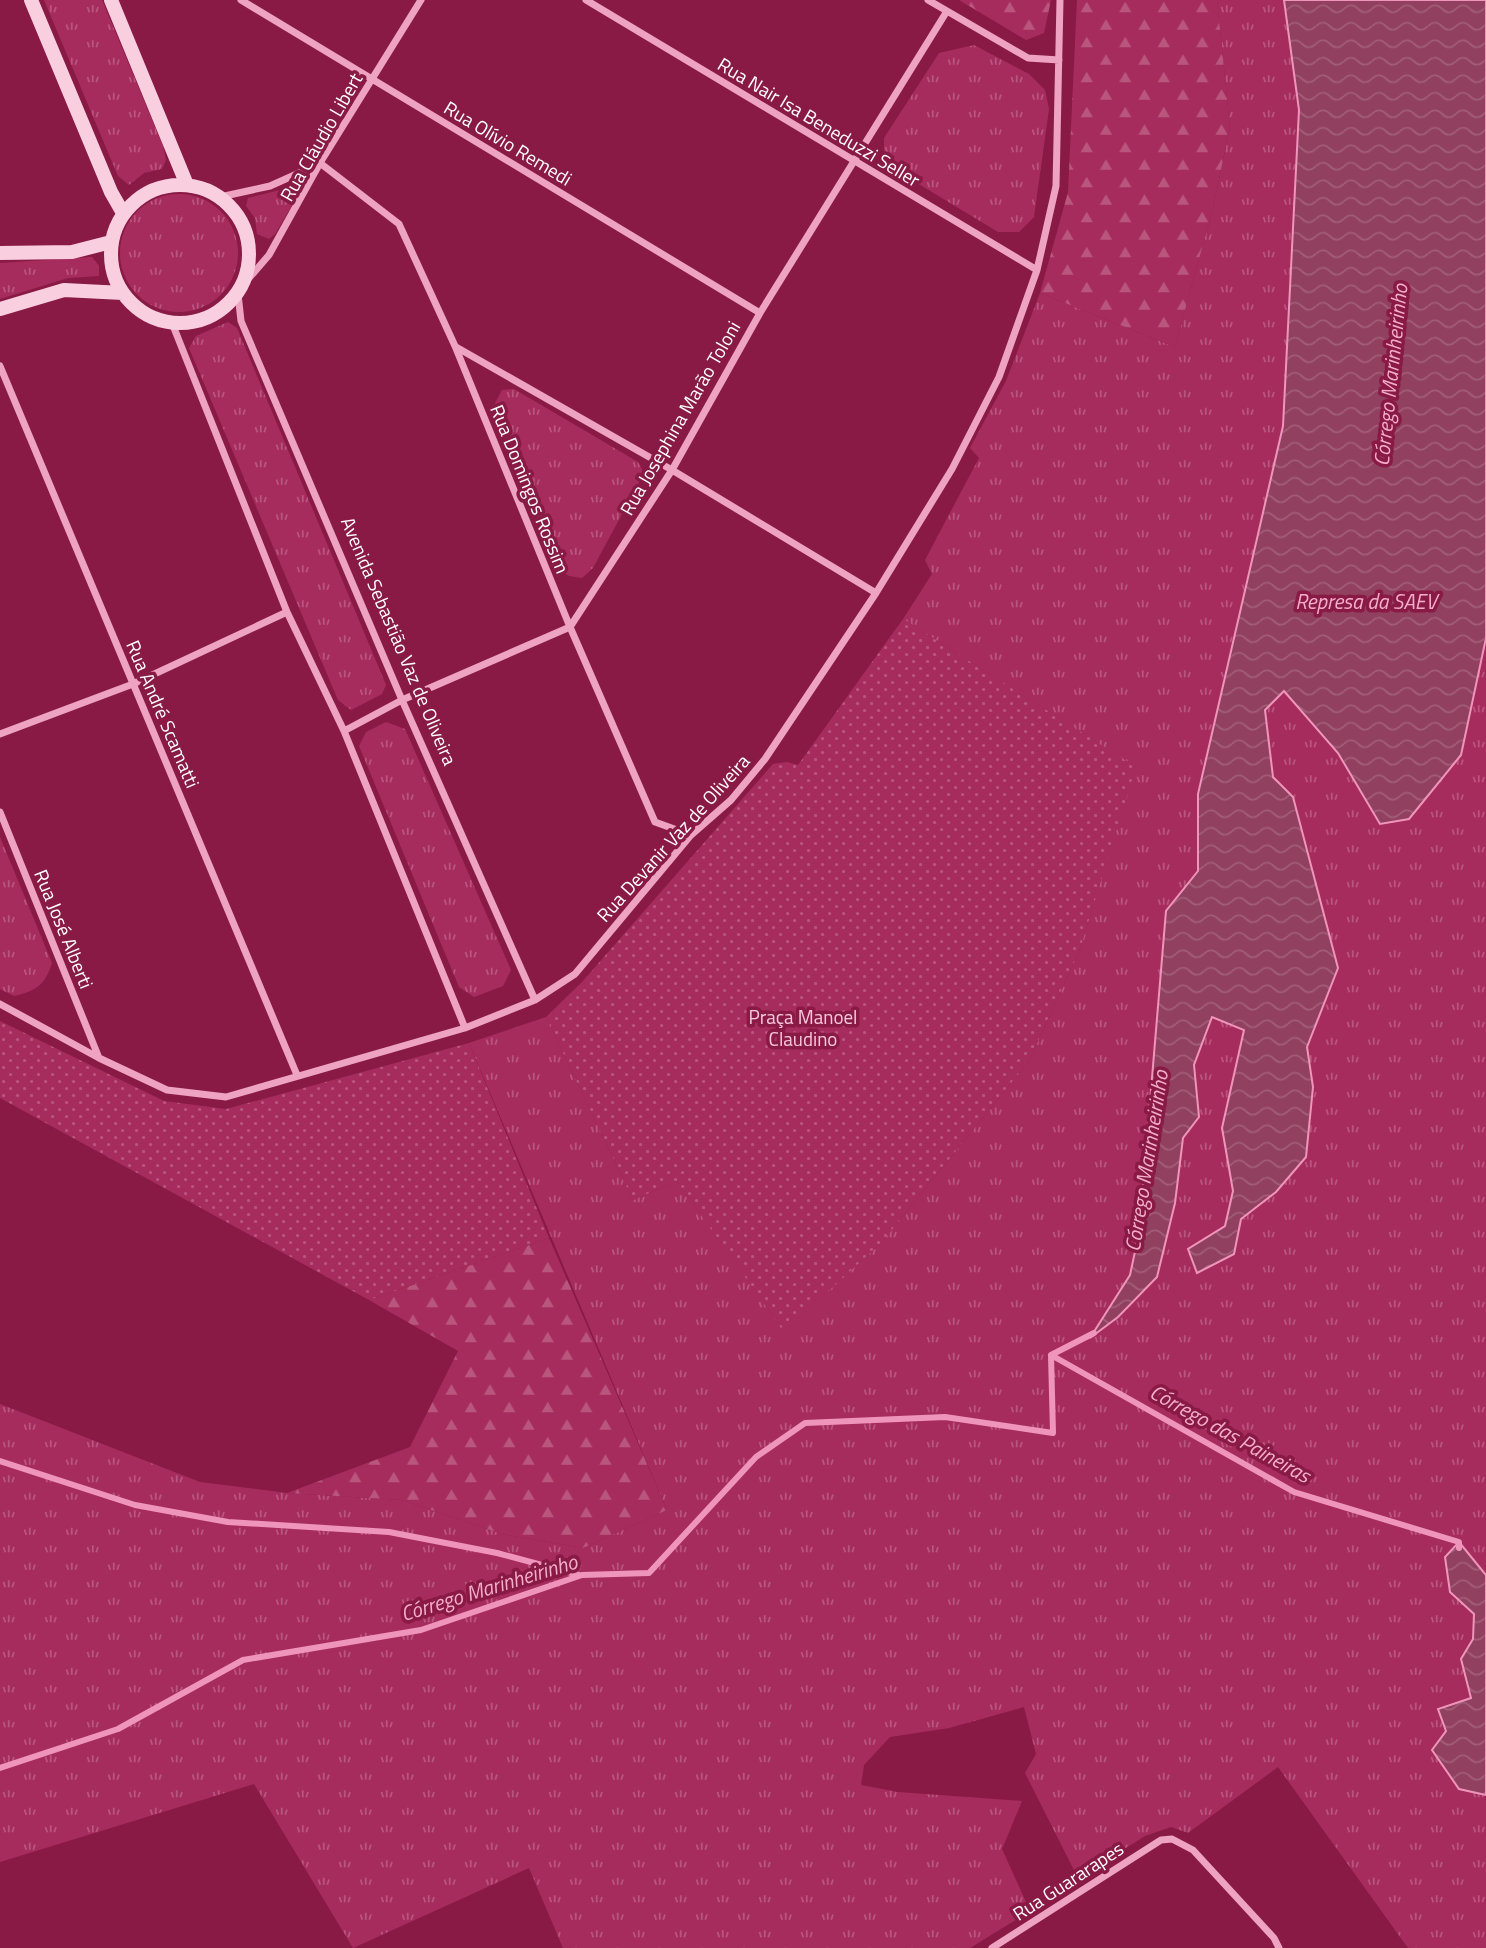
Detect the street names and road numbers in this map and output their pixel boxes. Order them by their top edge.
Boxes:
street label: Rua Nair Isa Beneduzzi Seller [713,49,926,194]
street label: Rua Cláudio Libert [272,67,369,206]
street label: Rua Olívio Remedi [439,93,578,192]
street label: Rua Josephina Marão Toloni [612,315,747,520]
street label: Rua Domingos Rossim [483,400,578,578]
street label: Avenida Sebastião Vaz de Oliveira [334,512,465,770]
street label: Rua André Scamatti [119,635,208,792]
street label: Rua Devanir Vaz de Oliveira [589,747,756,928]
street label: Rua José Alberti [27,865,102,993]
street label: Rua Guararapes [1006,1834,1129,1927]

